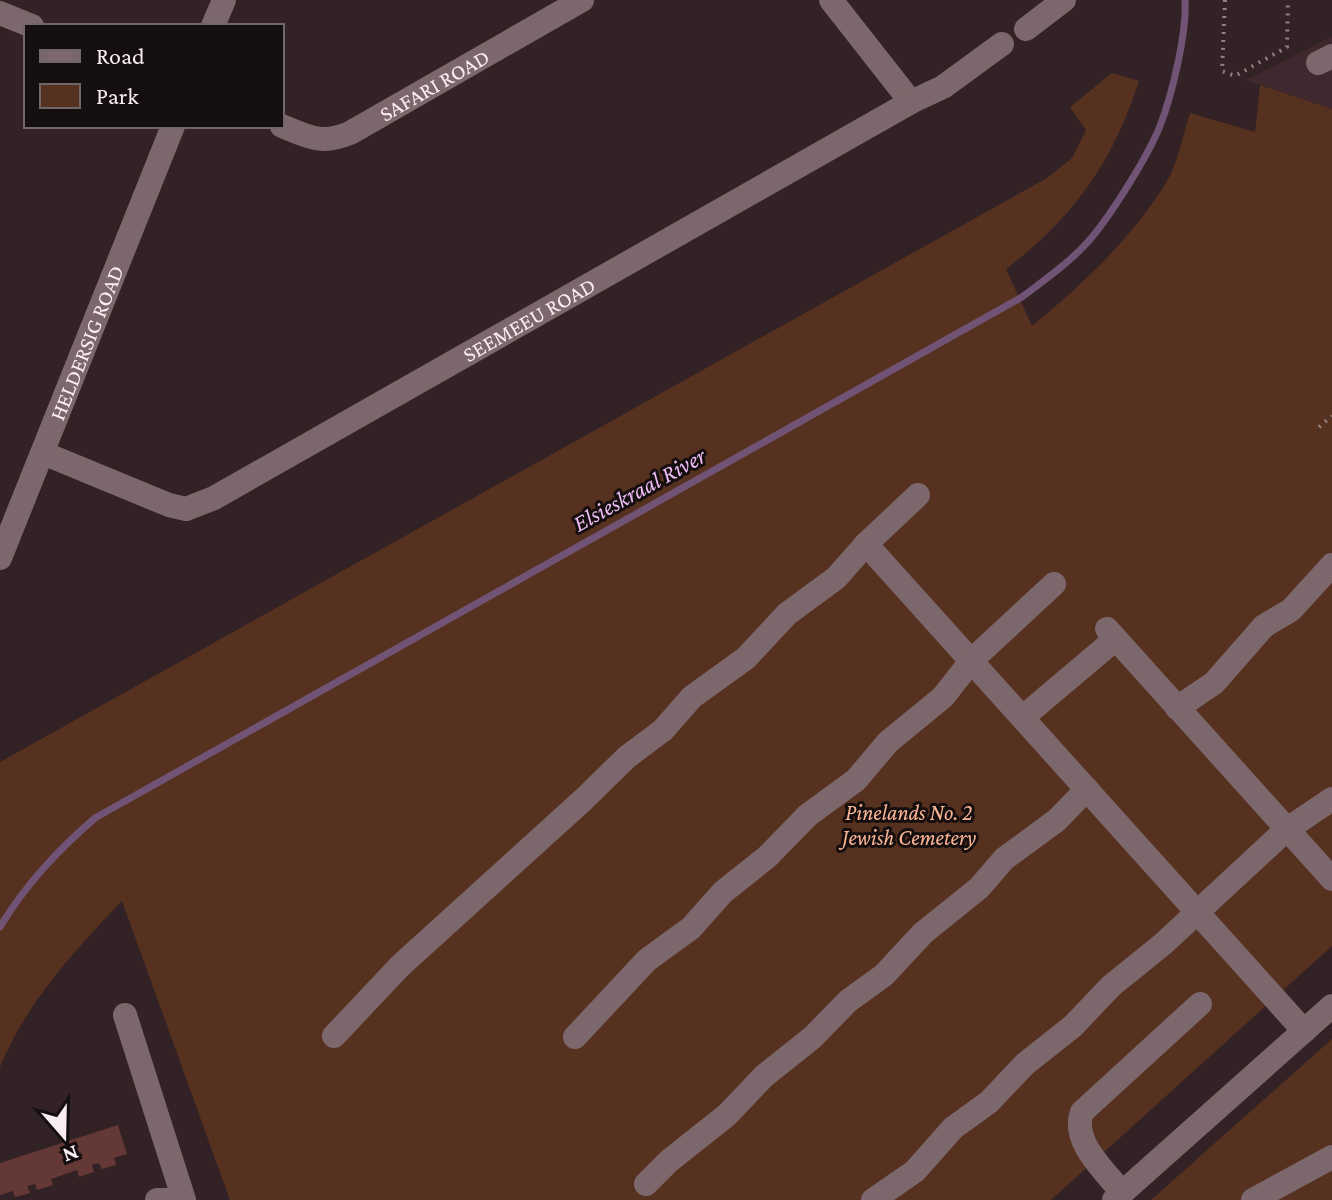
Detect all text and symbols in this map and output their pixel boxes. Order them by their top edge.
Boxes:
legend [24,24,284,128]
text: Road [96,42,145,69]
street label: SAFARI ROAD [375,44,493,126]
text: Park [96,82,139,109]
street label: HELDERSIG ROAD [44,262,128,424]
street label: SEEMEEU ROAD [458,272,600,367]
water label: Elsieskraal River [568,441,711,537]
park label: Pinelands No. 2 Jewish Cemetery [838,800,976,850]
north arrow [24,1096,104,1176]
text: N [59,1140,82,1169]

